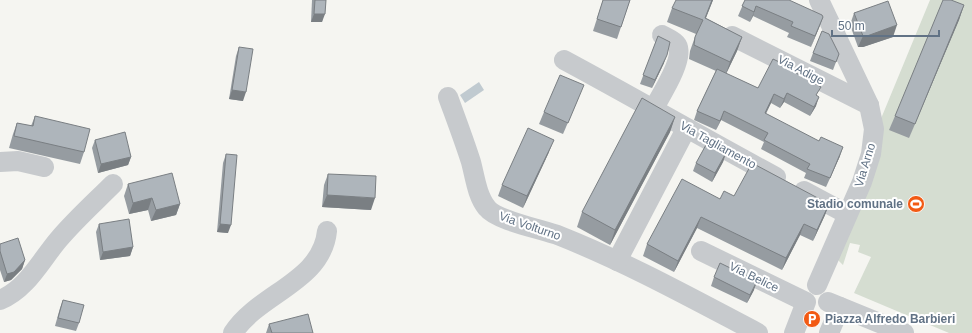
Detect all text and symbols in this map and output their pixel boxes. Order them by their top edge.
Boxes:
scale bar [832,12,939,38]
text: 50 m [838,19,865,33]
street label: Via Adige [775,52,827,88]
street label: Via Tagliamento [677,118,759,172]
street label: Via Arno [852,141,878,189]
sports icon: Stadio comunale [906,194,926,214]
place label: Stadio comunale [807,197,903,211]
street label: Via Volturno [497,209,563,243]
street label: Via Belice [727,259,781,295]
parking icon: Piazza Alfredo Barbieri [802,309,822,329]
place label: Piazza Alfredo Barbieri [825,312,955,326]

